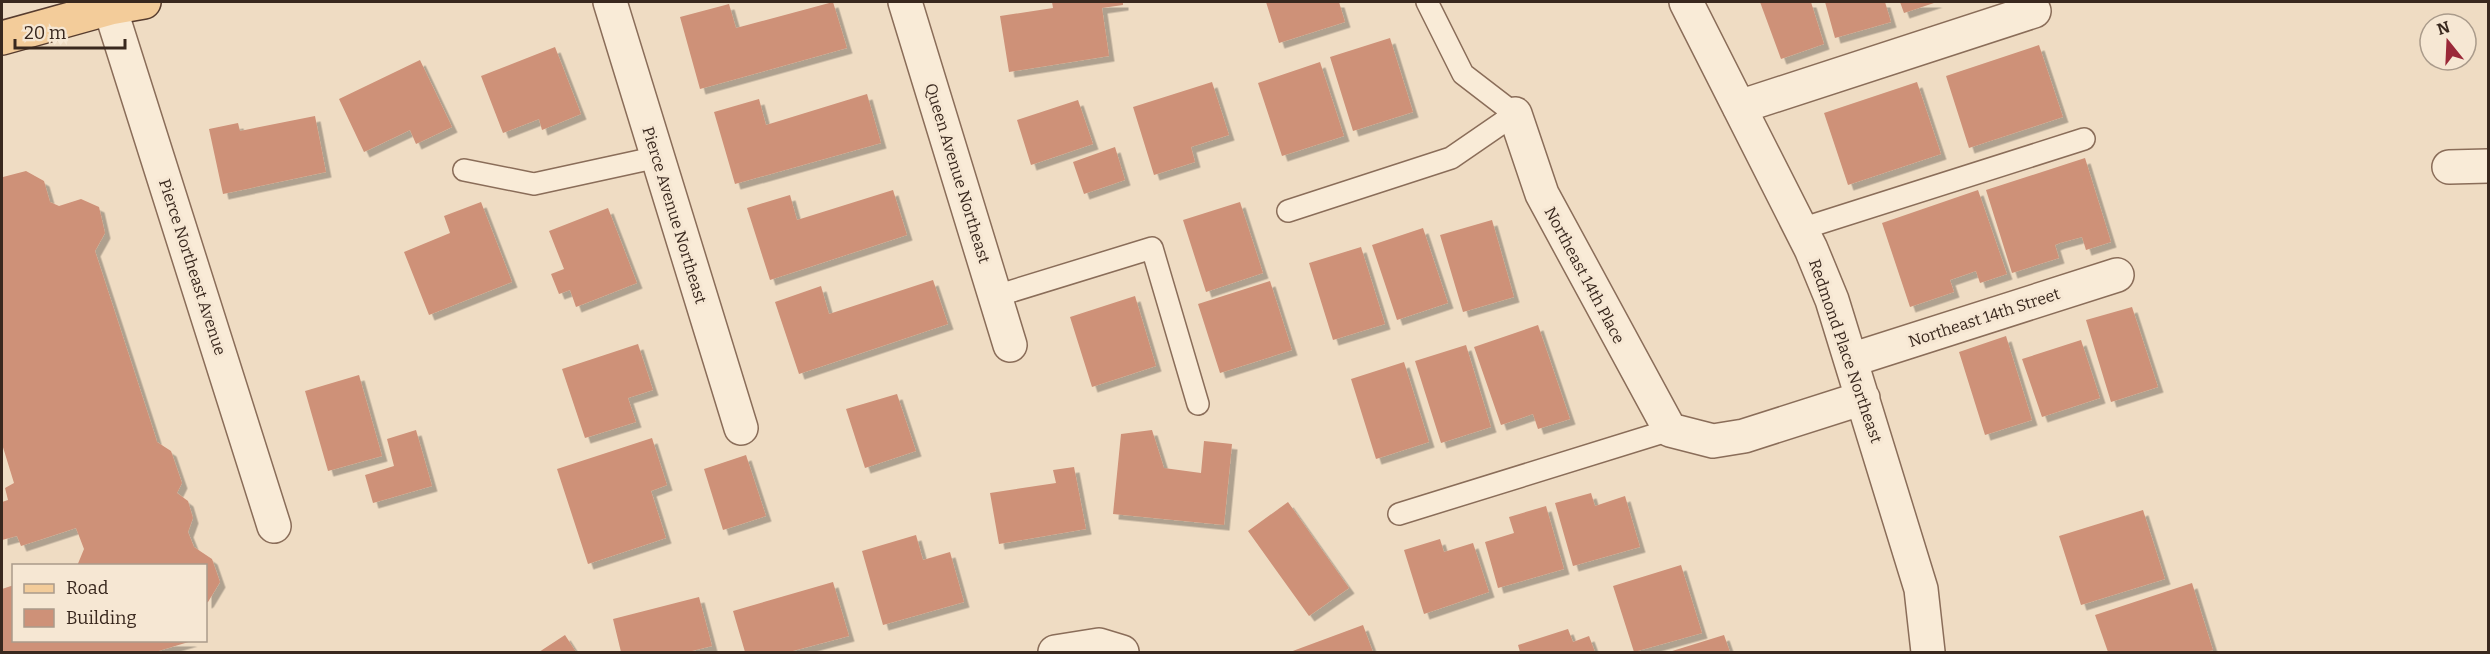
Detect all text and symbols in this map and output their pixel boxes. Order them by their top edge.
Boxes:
scale bar [15,12,124,50]
north arrow [2418,12,2478,72]
text: N [2435,17,2452,39]
text: 20 m [24,22,66,44]
street label: Queen Avenue Northeast [921,81,994,266]
street label: Pierce Avenue Northeast [639,124,711,306]
street label: Pierce Northeast Avenue [155,177,230,358]
street label: Northeast 14th Place [1540,204,1629,347]
street label: Redmond Place Northeast [1805,257,1886,446]
street label: Northeast 14th Street [1906,284,2063,351]
legend [12,564,207,642]
text: Road [66,577,109,599]
text: Building [66,607,137,629]

